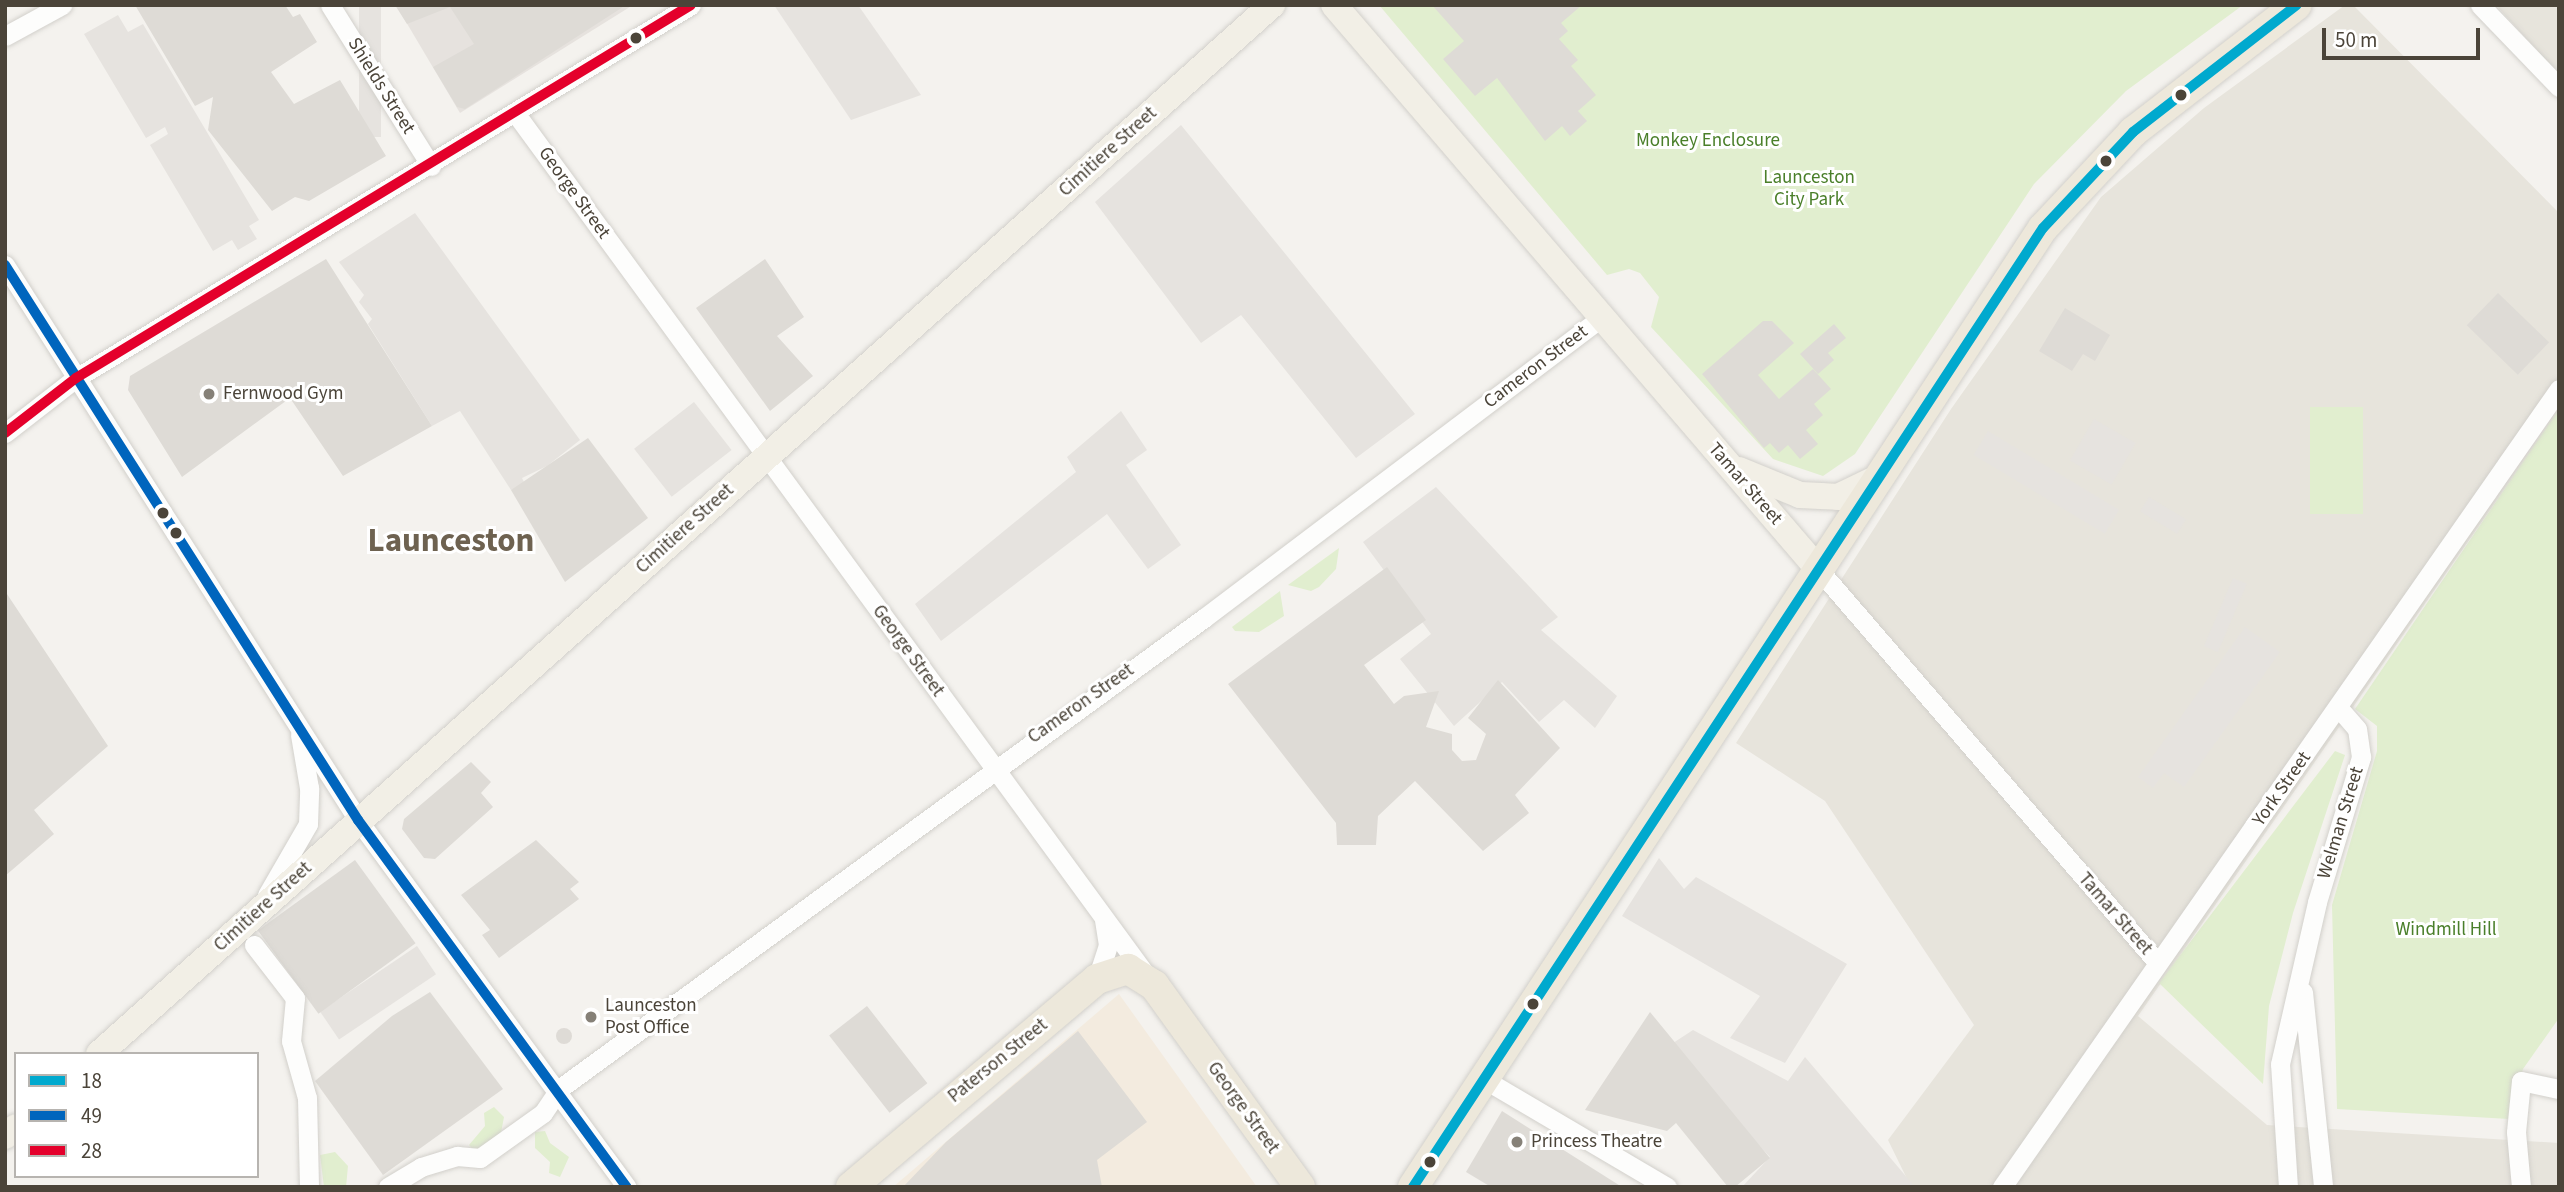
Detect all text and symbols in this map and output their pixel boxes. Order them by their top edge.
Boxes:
scale bar [2326,14,2484,58]
text: 50 m [2335,25,2377,55]
unlabelled marker [629,31,643,45]
street label: Shields Street [342,34,420,138]
unlabelled marker [2174,88,2188,102]
street label: Cimitiere Street [1054,102,1162,202]
park label: Monkey Enclosure [1636,130,1780,152]
street label: George Street [533,143,615,243]
unlabelled marker [2099,154,2113,168]
park label: Launceston City Park [1763,167,1855,211]
street label: Cameron Street [1480,321,1592,413]
place label: Fernwood Gym [223,383,343,405]
marker: Fernwood Gym [201,386,217,402]
street label: Tamar Street [1703,438,1787,530]
street label: Cimitiere Street [631,479,739,579]
unlabelled marker [156,506,170,520]
district label: Launceston [368,521,534,561]
unlabelled marker [169,526,183,540]
street label: George Street [867,601,949,701]
street label: Cameron Street [1024,659,1138,749]
street label: York Street [2248,747,2316,831]
street label: Welman Street [2313,764,2369,882]
street label: Cimitiere Street [209,857,317,957]
street label: Tamar Street [2073,868,2157,960]
park label: Windmill Hill [2395,919,2497,941]
place label: Launceston Post Office [605,995,697,1039]
unlabelled marker [1526,997,1540,1011]
marker: Launceston Post Office [583,1009,599,1025]
street label: Paterson Street [944,1014,1052,1108]
legend [14,1052,259,1178]
street label: George Street [1202,1058,1284,1158]
text: 18 [81,1066,102,1096]
text: 49 [81,1101,102,1131]
place label: Princess Theatre [1531,1131,1662,1153]
marker: Princess Theatre [1509,1134,1525,1150]
text: 28 [81,1136,102,1166]
unlabelled marker [1423,1155,1437,1169]

